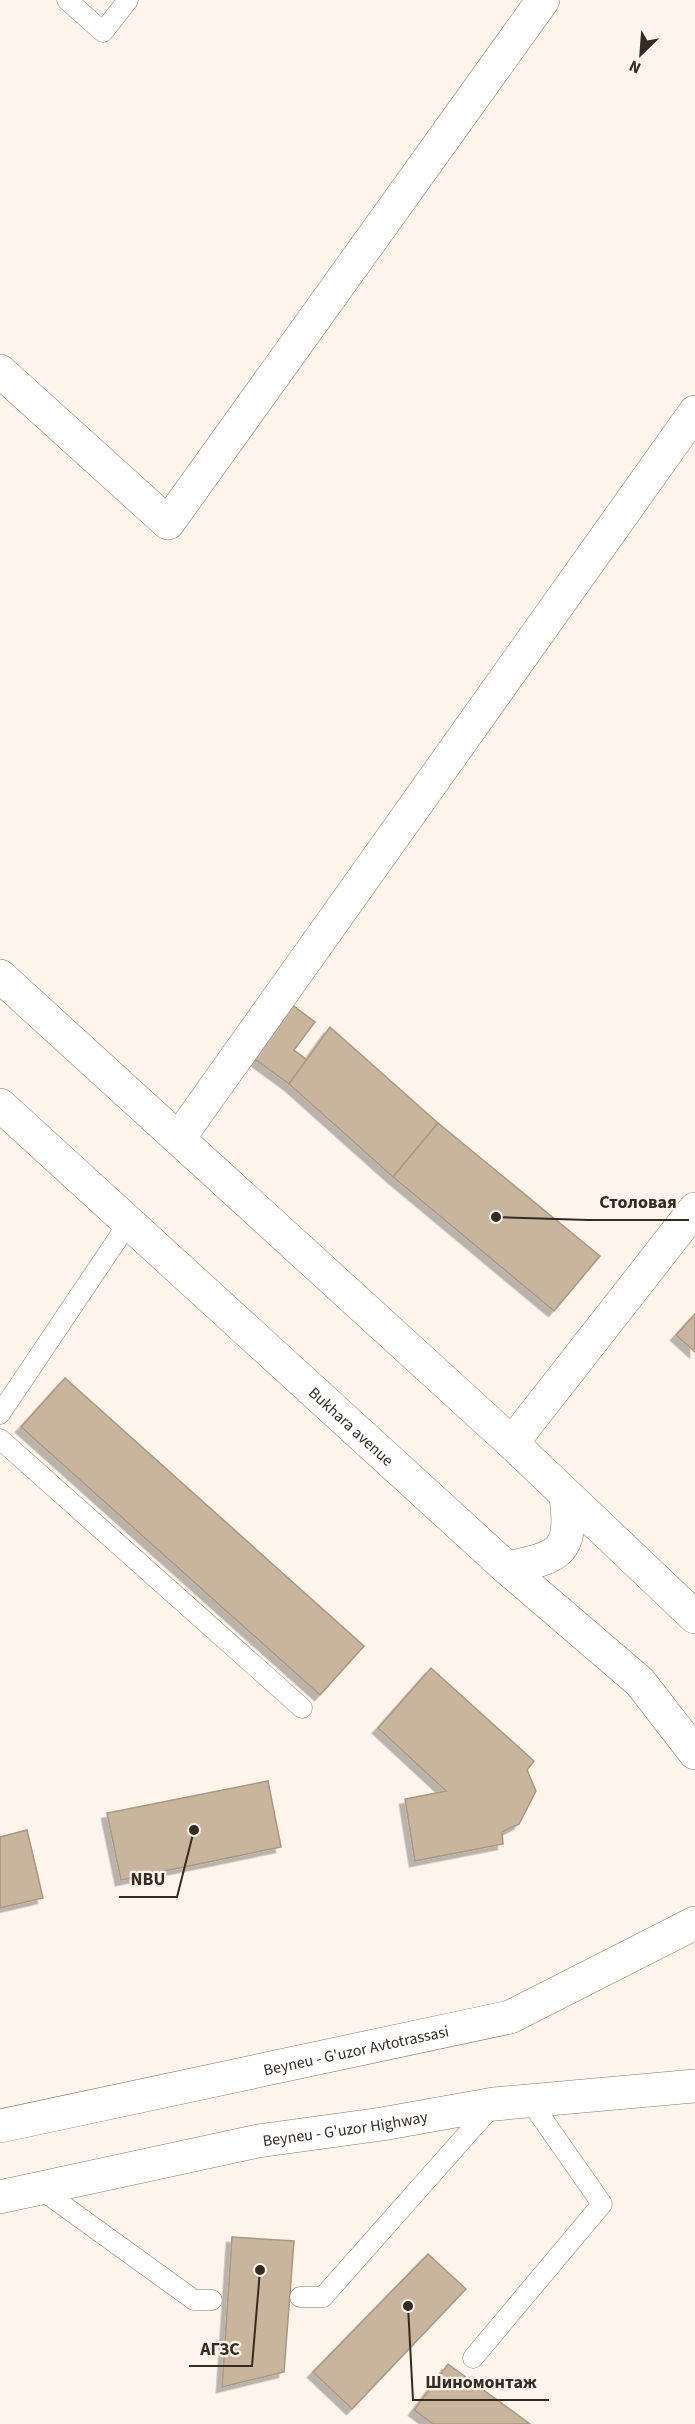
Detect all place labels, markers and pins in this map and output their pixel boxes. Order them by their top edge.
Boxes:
callout: Столовая [588,1184,689,1220]
callout: NBU [119,1861,177,1897]
callout: АГЗС [189,2330,252,2366]
callout: Шиномонтаж [413,2364,549,2400]

